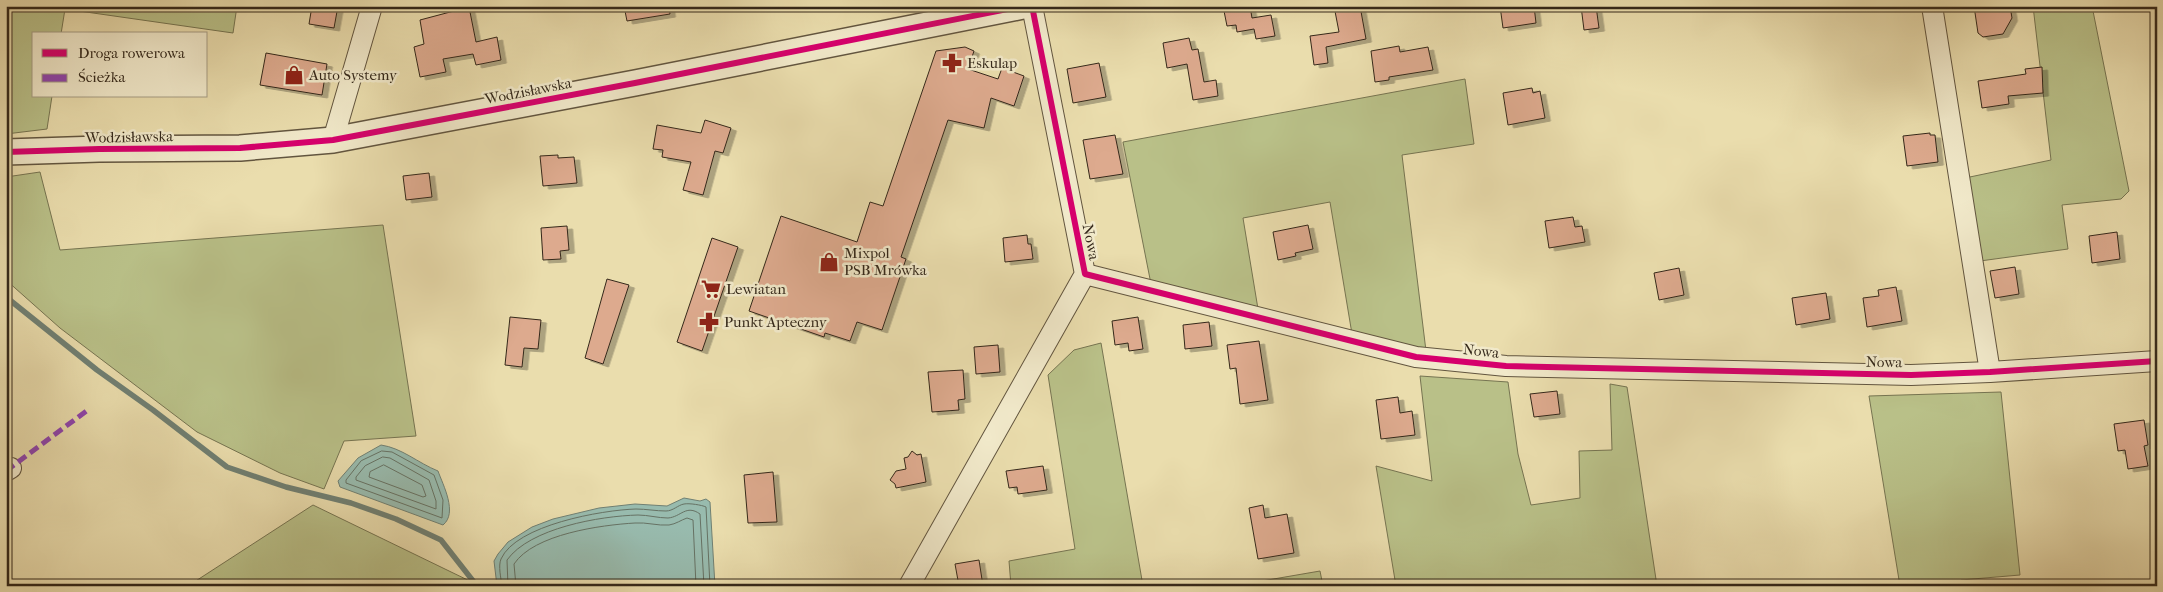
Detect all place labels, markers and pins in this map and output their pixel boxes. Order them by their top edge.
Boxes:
pharmacy icon: Eskulap [941,52,963,74]
place label: Eskulap [967,54,1017,72]
shop icon: Auto Systemy [283,64,305,86]
place label: Auto Systemy [308,66,398,84]
place label: Mixpol PSB Mrówka [844,244,928,279]
shop icon: Mixpol PSB Mrówka [818,251,840,273]
supermarket icon: Lewiatan [700,278,722,300]
place label: Lewiatan [726,280,786,298]
pharmacy icon: Punkt Apteczny [698,311,720,333]
place label: Punkt Apteczny [724,313,828,331]

